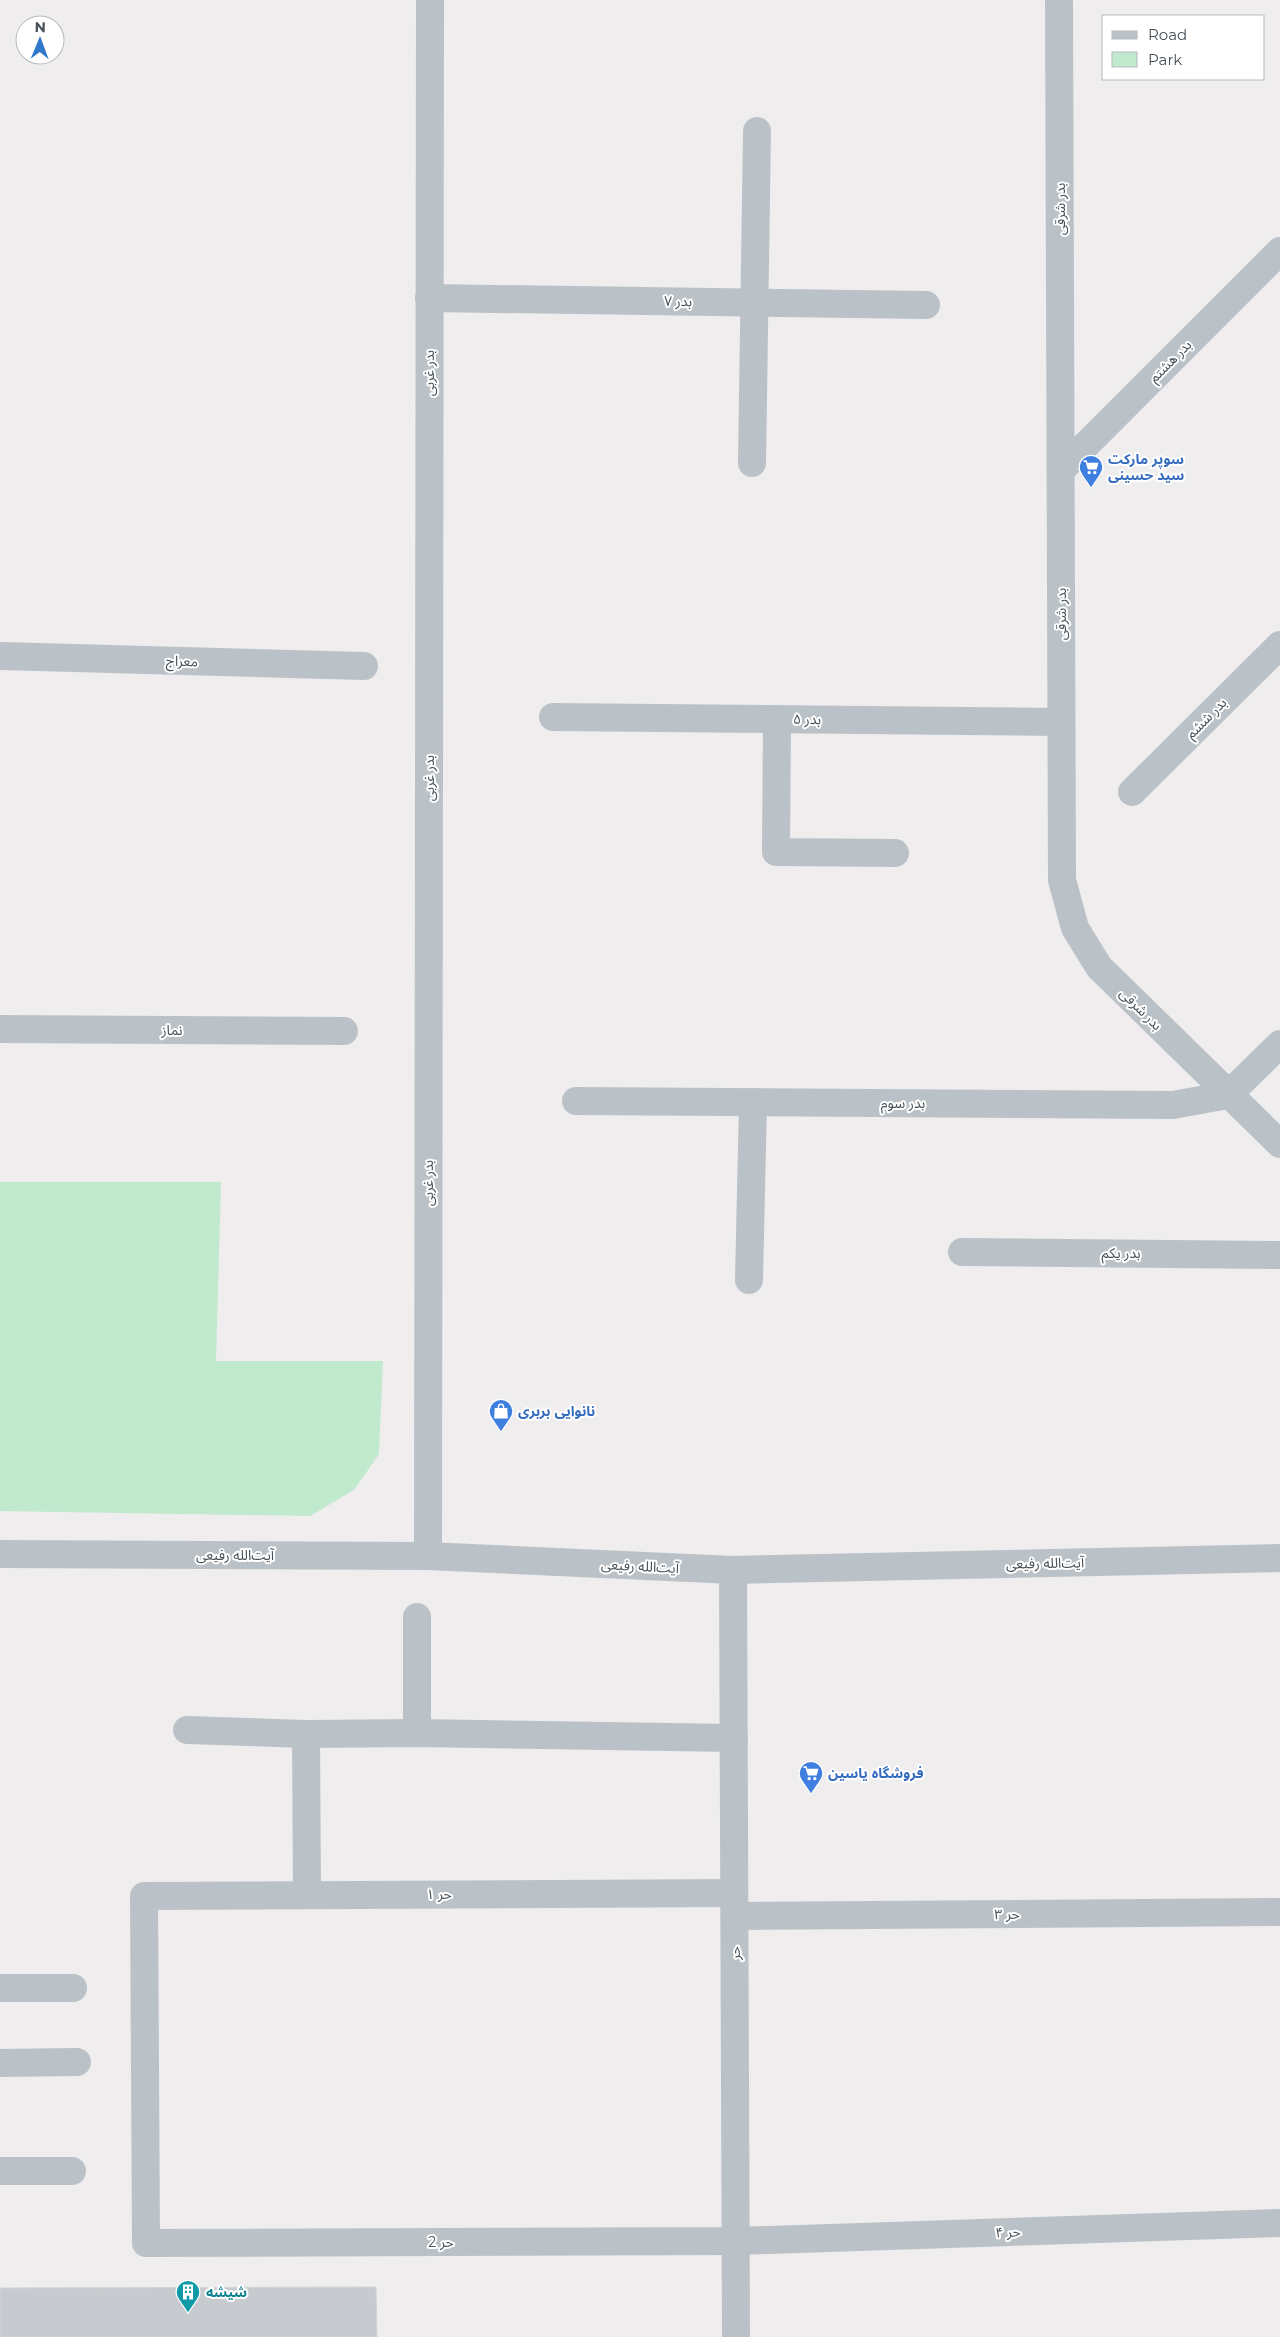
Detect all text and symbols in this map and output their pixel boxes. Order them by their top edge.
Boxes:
north arrow [15,15,65,65]
legend [1102,15,1265,80]
text: N [34,18,46,36]
text: Road [1148,25,1187,44]
text: Park [1148,50,1182,69]
street label: بدر شرقی [1051,182,1069,235]
street label: بدر ۷ [664,292,692,310]
street label: بدر هشتم [1145,336,1197,388]
street label: بدر غربی [420,350,438,396]
place label: سوپر مارکت سید حسینی [1108,450,1184,484]
supermarket icon: سوپر مارکت سید حسینی [1078,454,1104,488]
street label: بدر شرقی [1052,587,1070,640]
street label: معراج [166,651,198,673]
street label: بدر ششم [1182,694,1232,744]
street label: بدر ۵ [793,710,821,728]
street label: بدر غربی [420,755,438,801]
street label: بدر شرقی [1116,984,1166,1034]
street label: نماز [160,1021,183,1039]
street label: بدر سوم [881,1094,925,1114]
street label: بدر غربی [419,1160,437,1206]
street label: بدر یکم [1101,1244,1141,1264]
shop icon: نانوایی بربری [488,1398,514,1432]
place label: نانوایی بربری [518,1402,595,1420]
street label: آیت‌الله رفیعی [196,1546,275,1564]
street label: آیت‌الله رفیعی [1006,1553,1085,1573]
street label: آیت‌الله رفیعی [600,1555,680,1577]
supermarket icon: فروشگاه یاسین [798,1760,824,1794]
place label: فروشگاه یاسین [828,1764,924,1782]
street label: حر ۱ [426,1885,452,1903]
street label: حر ۳ [994,1905,1020,1923]
street label: حر [726,1946,744,1961]
street label: حر ۴ [995,2223,1021,2241]
street label: حر 2 [428,2233,454,2251]
building icon: شیشه [175,2279,201,2313]
place label: شیشه [206,2283,247,2301]

